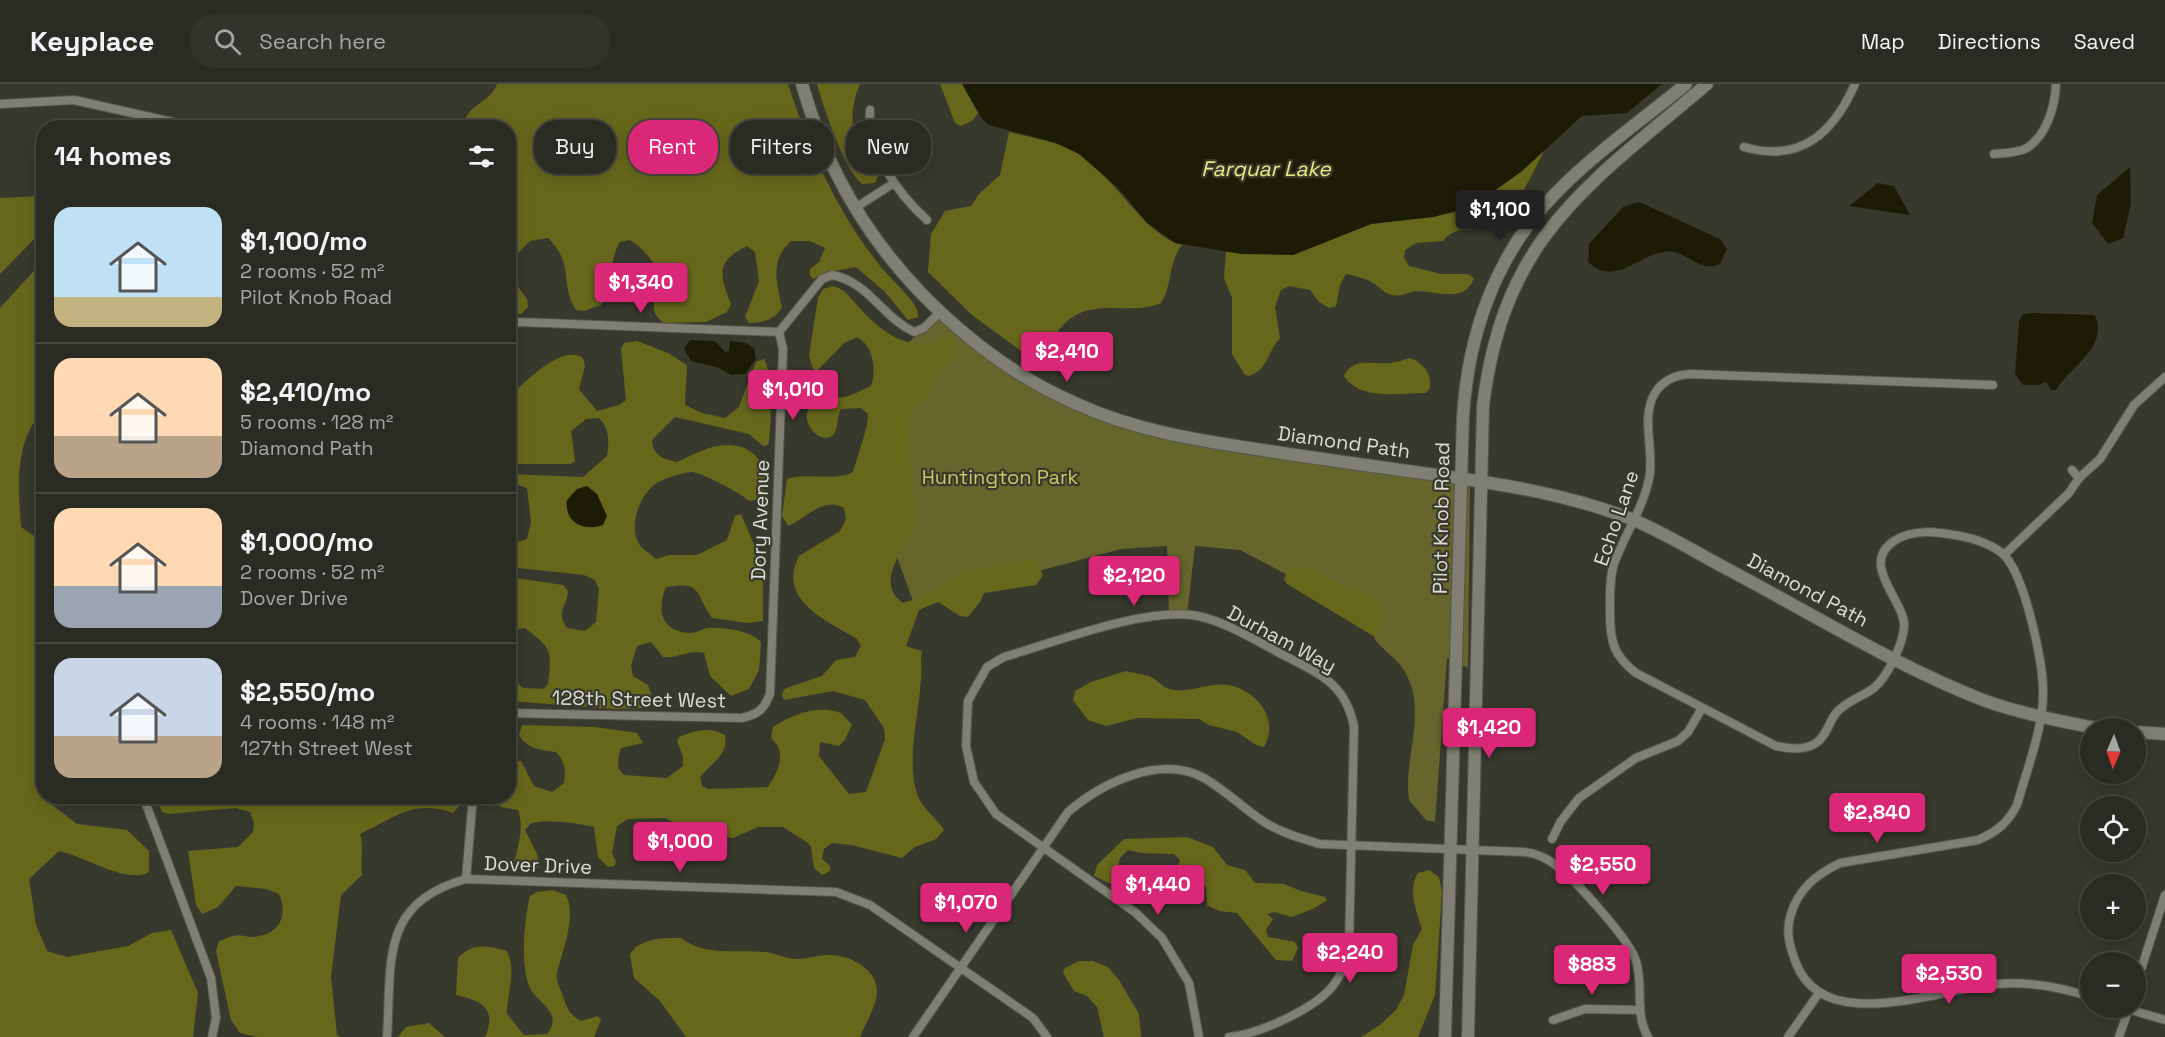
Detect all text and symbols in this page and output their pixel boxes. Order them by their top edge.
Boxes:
search box [190,14,610,68]
text: Keyplace [30,23,154,59]
icon: search [211,25,244,58]
text: Search here [259,27,386,55]
text: Map [1861,28,1905,55]
text: Directions [1938,28,2041,55]
text: Saved [2074,28,2135,55]
chip: Buy [534,120,616,174]
chip: Rent [628,120,718,174]
chip: Filters [730,120,834,174]
chip: New [846,120,931,174]
text: 14 homes [54,139,172,173]
icon: filters [465,140,498,173]
water label: Farquar Lake [1201,155,1332,182]
pin: $1,100 [1451,190,1549,241]
text: $1,100 [1470,196,1530,222]
text: $1,100/mo [240,224,367,258]
icon: home [102,231,174,303]
text: 2 rooms · 52 m² [240,258,384,284]
pin: $1,340 [592,263,690,314]
text: $1,340 [609,269,673,295]
text: Pilot Knob Road [240,284,392,310]
pin: $2,410 [1018,332,1116,383]
text: $2,410 [1035,338,1099,364]
pin: $1,010 [744,370,842,421]
text: $2,410/mo [240,375,371,409]
text: $1,010 [762,376,824,402]
icon: home [102,382,174,454]
text: 5 rooms · 128 m² [240,409,393,435]
street label: Diamond Path [1276,420,1412,464]
text: Diamond Path [240,435,374,461]
street label: Pilot Knob Road [1427,442,1455,594]
street label: Dory Avenue [745,459,775,581]
park label: Huntington Park [922,464,1079,490]
street label: Echo Lane [1588,467,1644,569]
text: $1,000/mo [240,525,374,559]
icon: home [102,532,174,604]
street label: Diamond Path [1743,547,1873,633]
pin: $2,120 [1085,556,1183,607]
text: 2 rooms · 52 m² [240,559,384,585]
text: $2,120 [1103,562,1165,588]
text: Dover Drive [240,585,348,611]
street label: Durham Way [1223,599,1341,679]
text: $2,550/mo [240,675,375,709]
icon: home [102,682,174,754]
street label: 128th Street West [552,684,726,714]
pin: $1,420 [1440,708,1538,759]
text: 4 rooms · 148 m² [240,709,394,735]
text: $1,420 [1457,714,1521,740]
north arrow [2080,718,2146,784]
map controls [2080,718,2146,1018]
text: 127th Street West [240,735,413,761]
pin: $2,840 [1828,793,1926,844]
button: locate [2080,796,2146,862]
text: $2,840 [1843,799,1911,825]
pin: $1,000 [631,822,729,873]
text: $1,000 [647,828,713,854]
pin: $2,550 [1554,845,1652,896]
street label: Dover Drive [484,850,592,880]
text: $2,550 [1570,851,1636,877]
pin: $1,440 [1109,865,1207,916]
text: $1,440 [1125,871,1191,897]
button: + [2080,874,2146,940]
pin: $1,070 [917,883,1015,934]
text: $1,070 [934,889,998,915]
pin: $2,240 [1301,933,1399,984]
text: $2,240 [1316,939,1384,965]
pin: $883 [1556,945,1628,996]
text: $883 [1568,951,1616,977]
button: − [2080,952,2146,1018]
pin: $2,530 [1900,954,1998,1005]
text: $2,530 [1916,960,1983,986]

